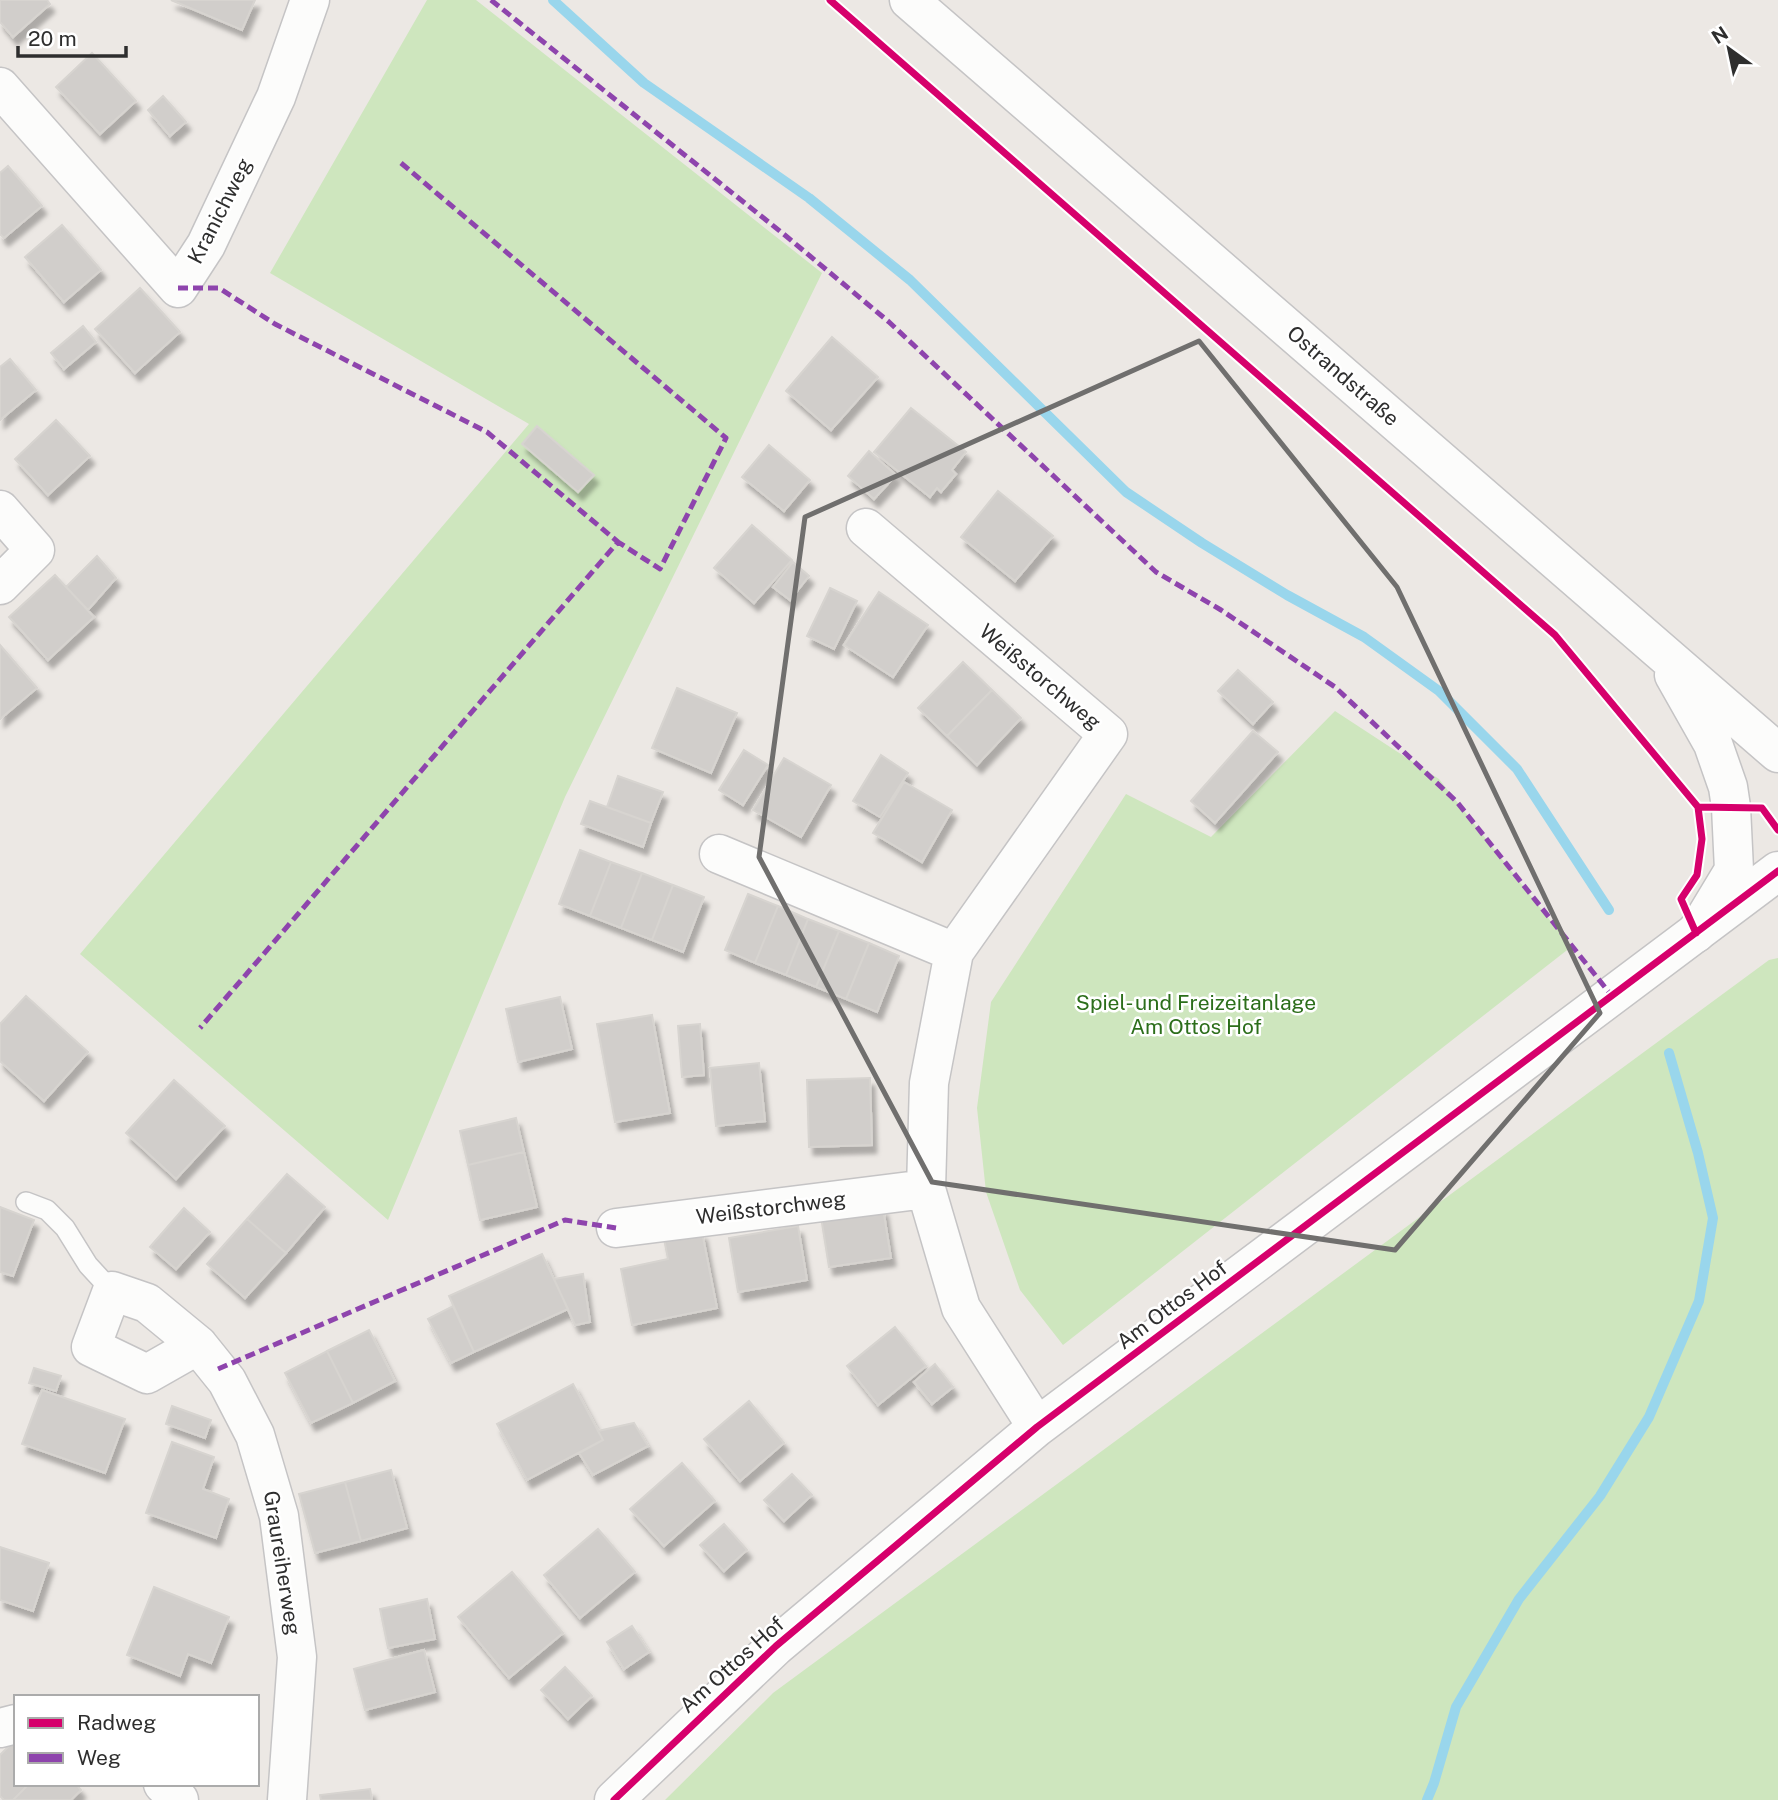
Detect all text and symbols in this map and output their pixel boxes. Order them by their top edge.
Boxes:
scale bar [18,14,126,58]
north arrow [1694,14,1764,84]
text: N [1708,21,1732,48]
text: 20 m [28,26,77,51]
street label: Kranichweg [182,154,257,268]
street label: Ostrandstraße [1282,320,1404,431]
street label: Weißstorchweg [974,619,1106,735]
park label: Spiel- und Freizeitanlage Am Ottos Hof [1076,990,1316,1039]
street label: Weißstorchweg [695,1186,847,1229]
street label: Am Ottos Hof [1112,1255,1232,1354]
street label: Graureiherweg [259,1489,306,1637]
street label: Am Ottos Hof [674,1611,789,1718]
legend [14,1695,259,1786]
text: Radweg [77,1710,156,1735]
text: Weg [77,1745,121,1770]

